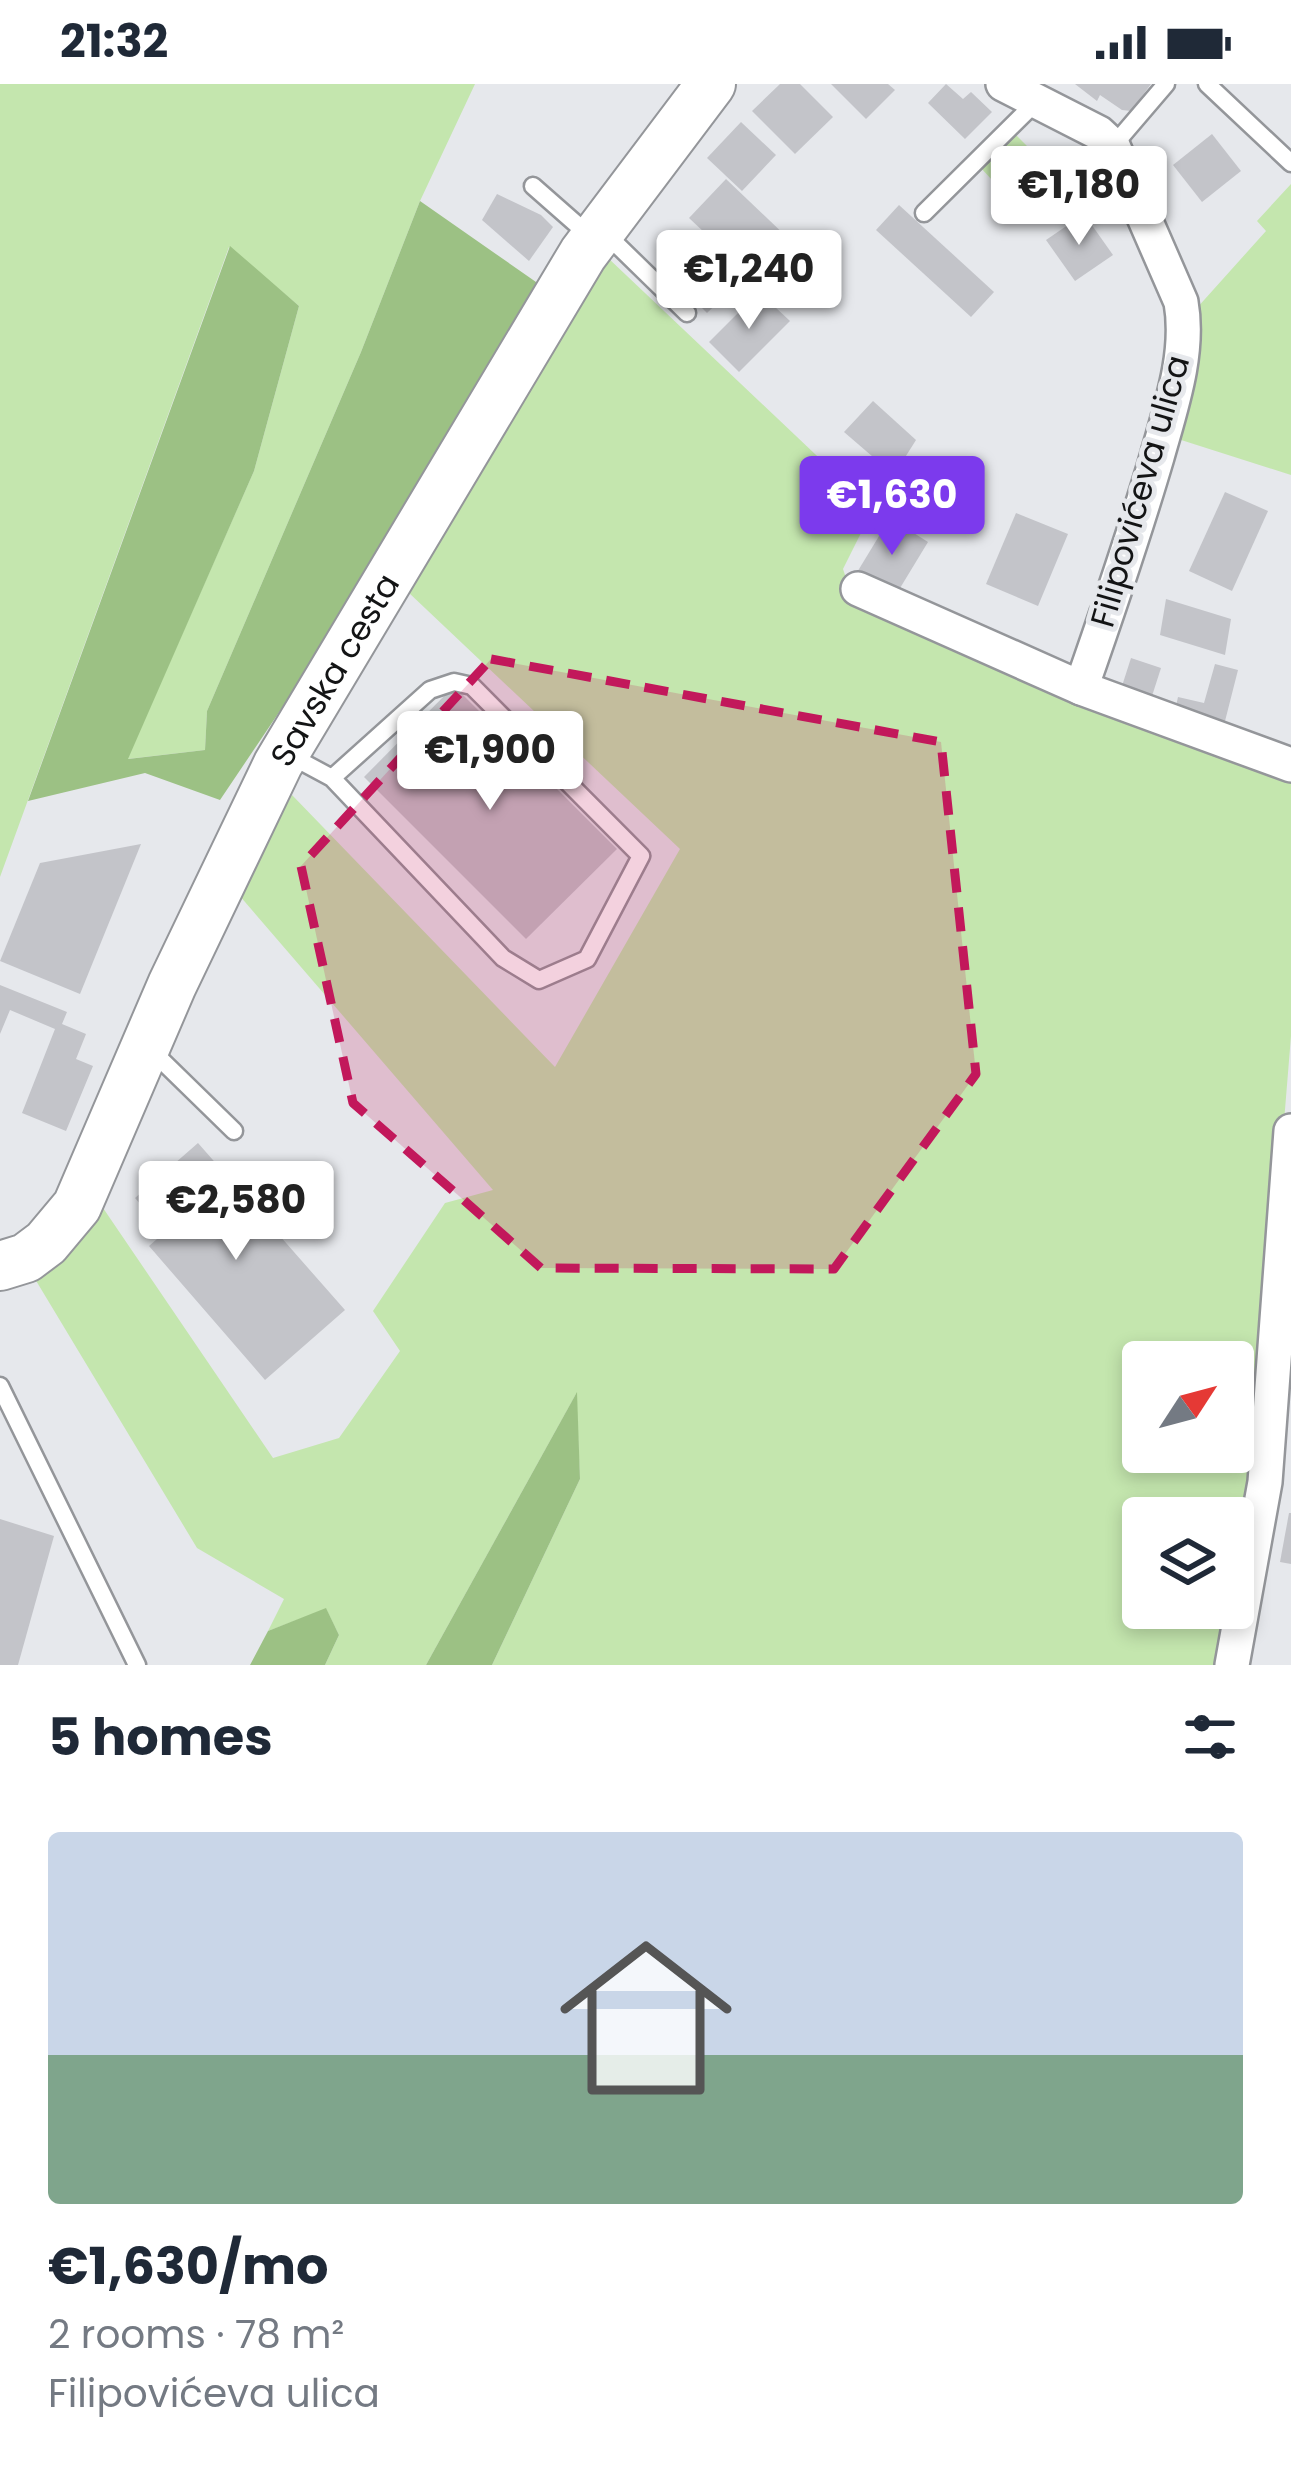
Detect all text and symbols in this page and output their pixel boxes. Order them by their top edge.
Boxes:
text: 21:32 [60,10,168,73]
pin: €1,180 [981,146,1177,248]
text: €1,180 [1018,157,1140,212]
pin: €1,240 [651,230,847,332]
text: €1,240 [683,241,815,296]
street label: Filipovićeva ulica [1079,350,1201,632]
pin: €1,630 [794,456,990,558]
text: €1,630 [827,467,957,522]
street label: Savska cesta [258,564,410,775]
pin: €1,900 [392,711,588,813]
text: €1,900 [424,722,556,777]
pin: €2,580 [138,1161,334,1263]
text: €2,580 [166,1172,306,1227]
north arrow [1122,1341,1254,1473]
map controls [1122,1341,1254,1629]
button: layers [1122,1497,1254,1629]
text: 5 homes [48,1701,273,1773]
icon: filters [1177,1704,1243,1770]
icon: home [538,1910,754,2126]
text: €1,630/mo [48,2230,329,2302]
text: 2 rooms · 78 m² [48,2307,344,2362]
text: Filipovićeva ulica [48,2366,380,2421]

